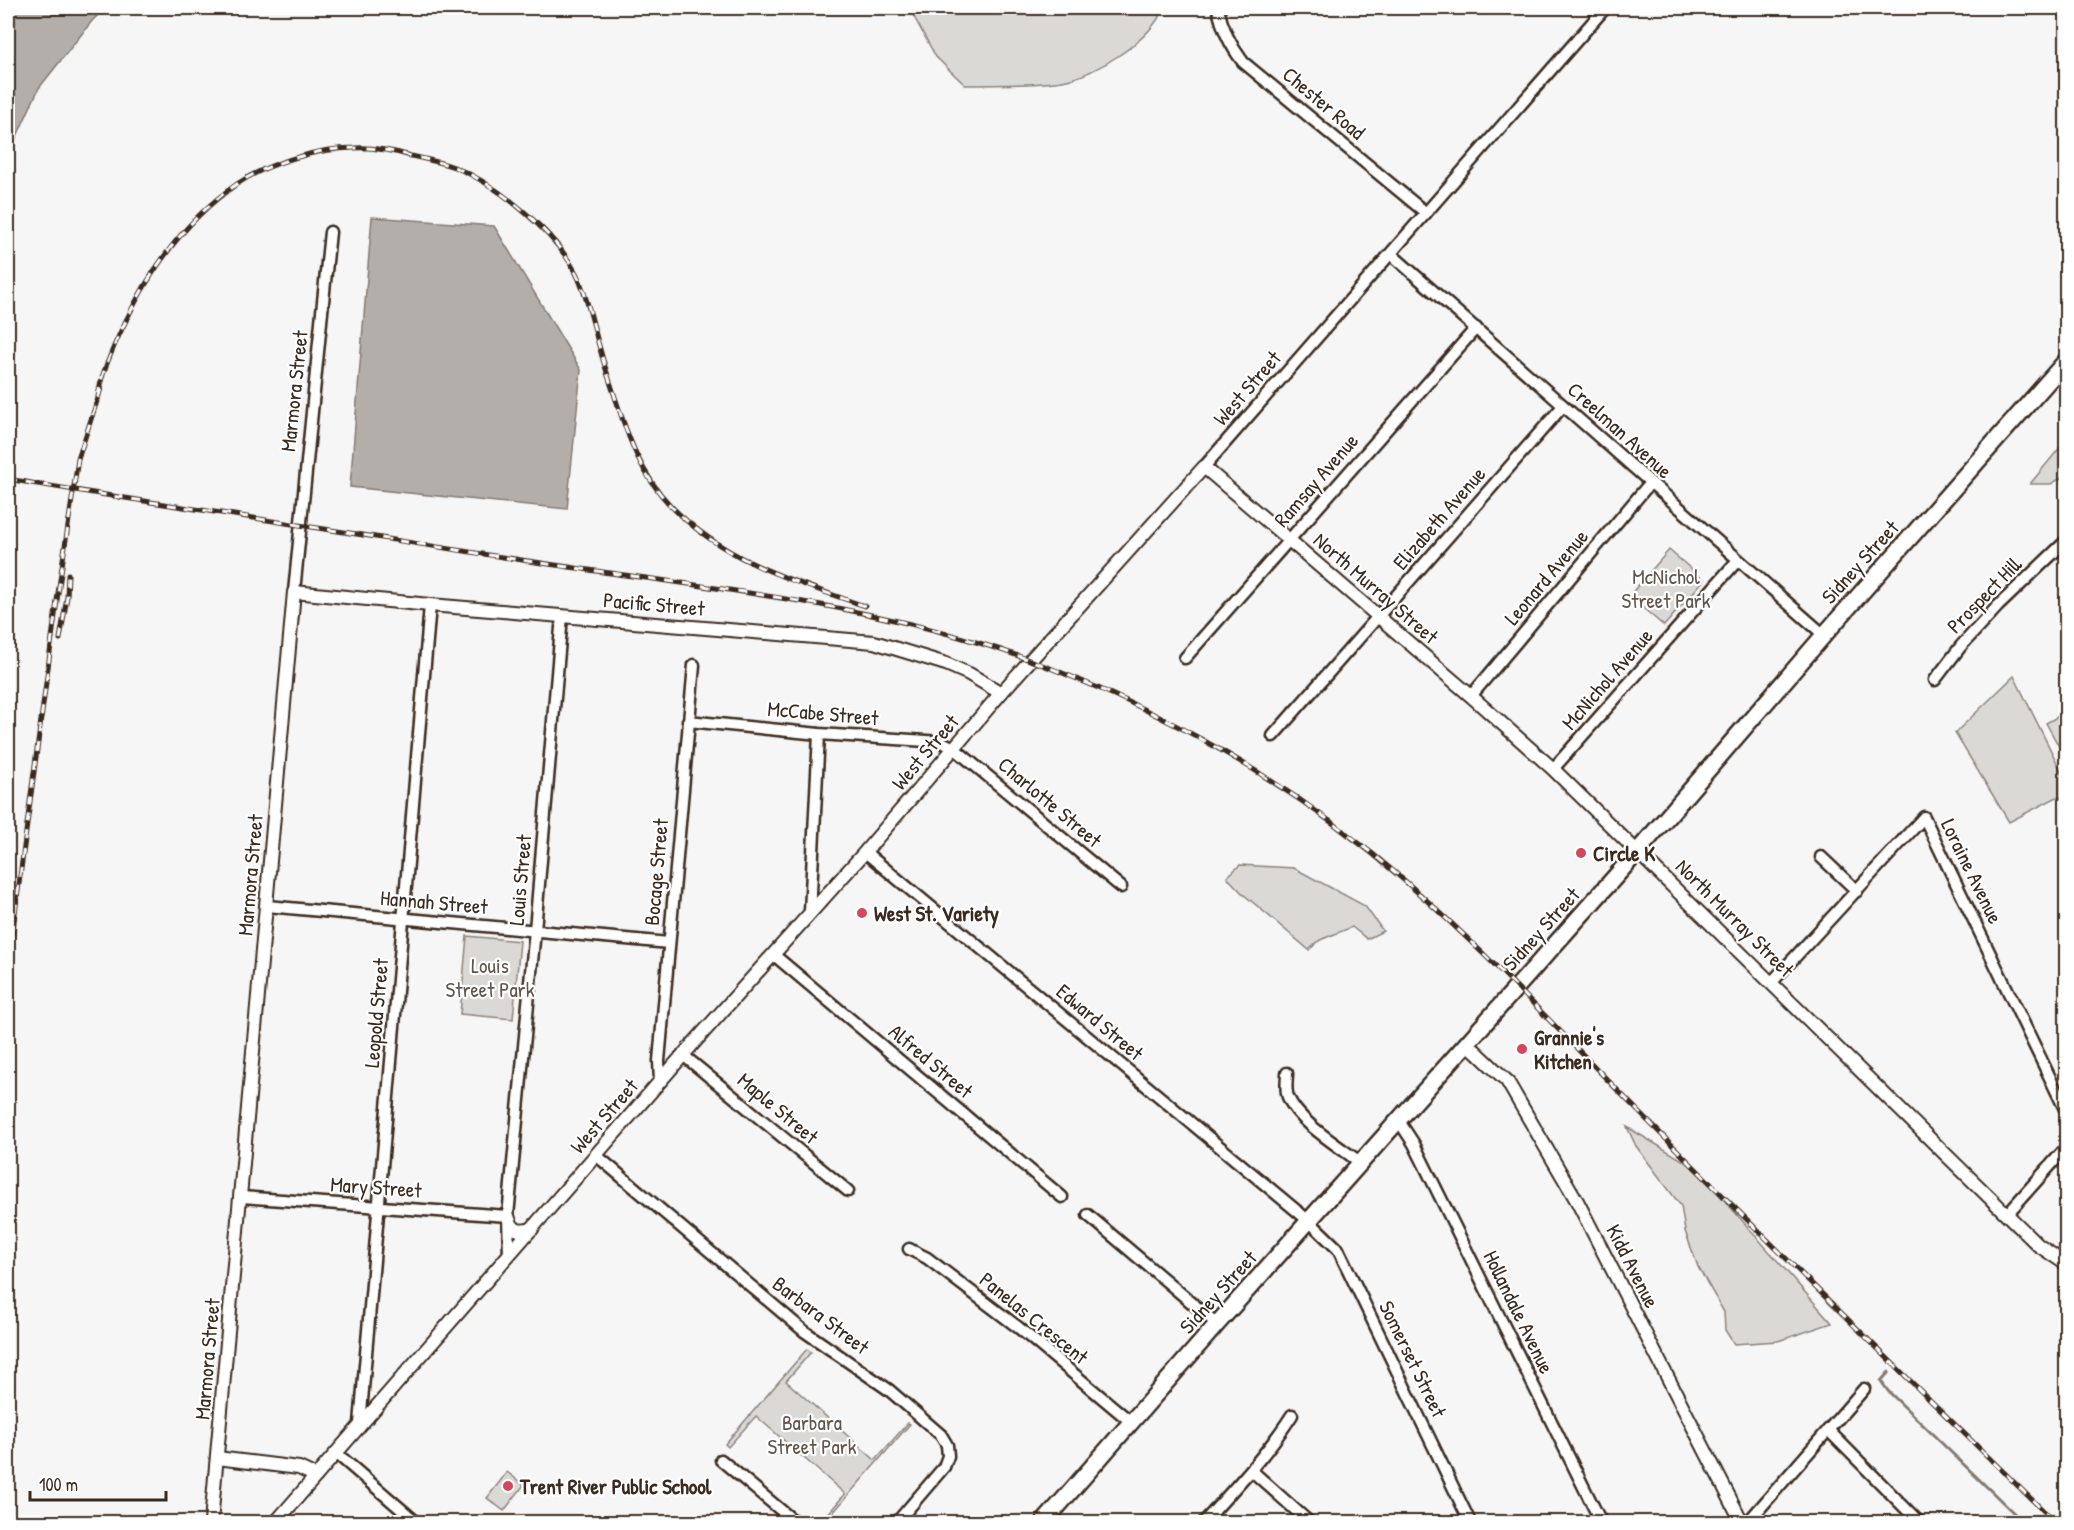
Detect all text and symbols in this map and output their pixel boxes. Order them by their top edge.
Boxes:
street label: Chester Road [1276,60,1372,146]
street label: Marmora Street [273,328,315,453]
street label: West Street [1206,344,1288,432]
street label: Creelman Avenue [1561,375,1679,485]
street label: Ramsay Avenue [1267,427,1365,533]
street label: Elizabeth Avenue [1386,460,1492,576]
street label: Sidney Street [1815,513,1906,610]
street label: Leonard Avenue [1497,523,1595,631]
street label: North Murray Street [1307,526,1445,651]
street label: Prospect Hill [1940,550,2028,640]
park label: McNichol Street Park [1622,562,1711,615]
street label: Pacific Street [602,585,707,623]
street label: McNichol Avenue [1555,622,1659,736]
street label: McCabe Street [766,694,880,732]
street label: West Street [885,707,966,796]
street label: Charlotte Street [992,750,1109,854]
street label: Marmora Street [230,812,270,937]
street label: Loraine Avenue [1934,814,2010,928]
street label: Bocage Street [637,817,675,927]
street label: Louis Street [502,833,538,927]
place label: Circle K [1593,839,1655,868]
marker: Circle K [1574,846,1588,860]
street label: North Murray Street [1669,852,1801,984]
street label: Sidney Street [1496,880,1587,977]
street label: Hannah Street [379,883,490,921]
place label: West St. Variety [874,899,999,929]
marker: West St. Variety [855,906,869,920]
park label: Louis Street Park [446,951,535,1004]
street label: Leopold Street [357,956,395,1069]
street label: Edward Street [1050,977,1150,1067]
street label: Alfred Street [883,1017,980,1105]
place label: Grannie's Kitchen [1534,1023,1604,1076]
marker: Grannie's Kitchen [1515,1042,1529,1056]
street label: Maple Street [731,1066,825,1151]
street label: West Street [563,1072,645,1160]
street label: Mary Street [329,1169,423,1205]
street label: Kidd Avenue [1600,1219,1666,1313]
street label: Sidney Street [1173,1243,1264,1340]
street label: Hollandale Avenue [1477,1246,1561,1378]
street label: Panelas Crescent [974,1265,1095,1371]
street label: Barbara Street [767,1269,876,1361]
street label: Marmora Street [187,1296,227,1421]
street label: Somerset Street [1372,1296,1454,1423]
park label: Barbara Street Park [768,1408,857,1461]
scale bar [30,1464,166,1502]
text: 100 m [39,1472,78,1497]
place label: Trent River Public School [519,1472,712,1501]
marker: Trent River Public School [501,1479,515,1493]

